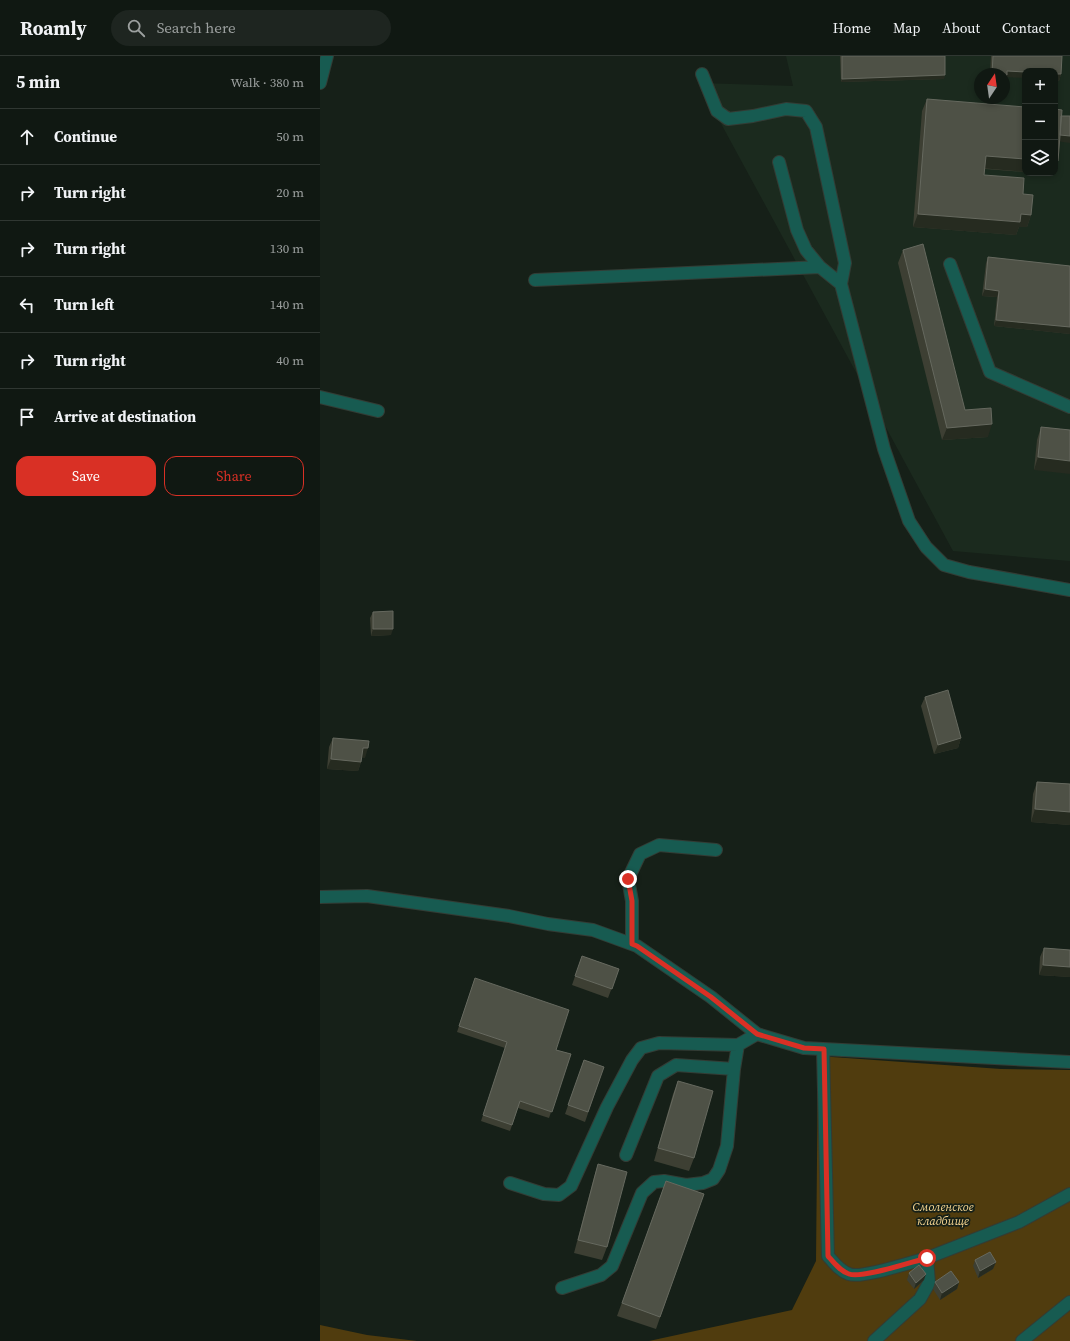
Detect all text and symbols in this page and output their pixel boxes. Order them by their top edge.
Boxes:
search box [111,10,391,46]
text: Roamly [20,15,87,41]
icon: search [125,17,147,39]
text: Search here [157,17,236,38]
text: Home [833,18,871,38]
text: Map [893,18,920,38]
text: About [942,18,980,38]
text: Contact [1002,18,1050,38]
north arrow [974,68,1010,104]
map controls [1022,68,1058,176]
button: + [1022,68,1058,104]
text: 5 min [16,70,60,94]
text: Walk · 380 m [231,74,304,91]
button: − [1022,104,1058,140]
icon: ahead [16,126,38,148]
text: Continue [54,126,117,147]
text: 50 m [276,128,304,145]
button: layers [1022,140,1058,176]
icon: right [16,182,38,204]
text: Turn right [54,182,126,203]
text: 20 m [276,184,304,201]
icon: right [16,238,38,260]
text: Turn right [54,238,126,259]
text: 130 m [270,240,304,257]
icon: left [16,294,38,316]
text: Turn left [54,294,114,315]
text: 140 m [270,296,304,313]
icon: right [16,350,38,372]
text: Turn right [54,350,126,371]
text: 40 m [276,352,304,369]
icon: arrive [16,406,38,428]
text: Arrive at destination [54,406,196,427]
button: Save [16,456,156,496]
button: Share [164,456,304,496]
route end [619,870,637,888]
park label: Смоленское кладбище [912,1199,974,1229]
route start [918,1249,936,1267]

